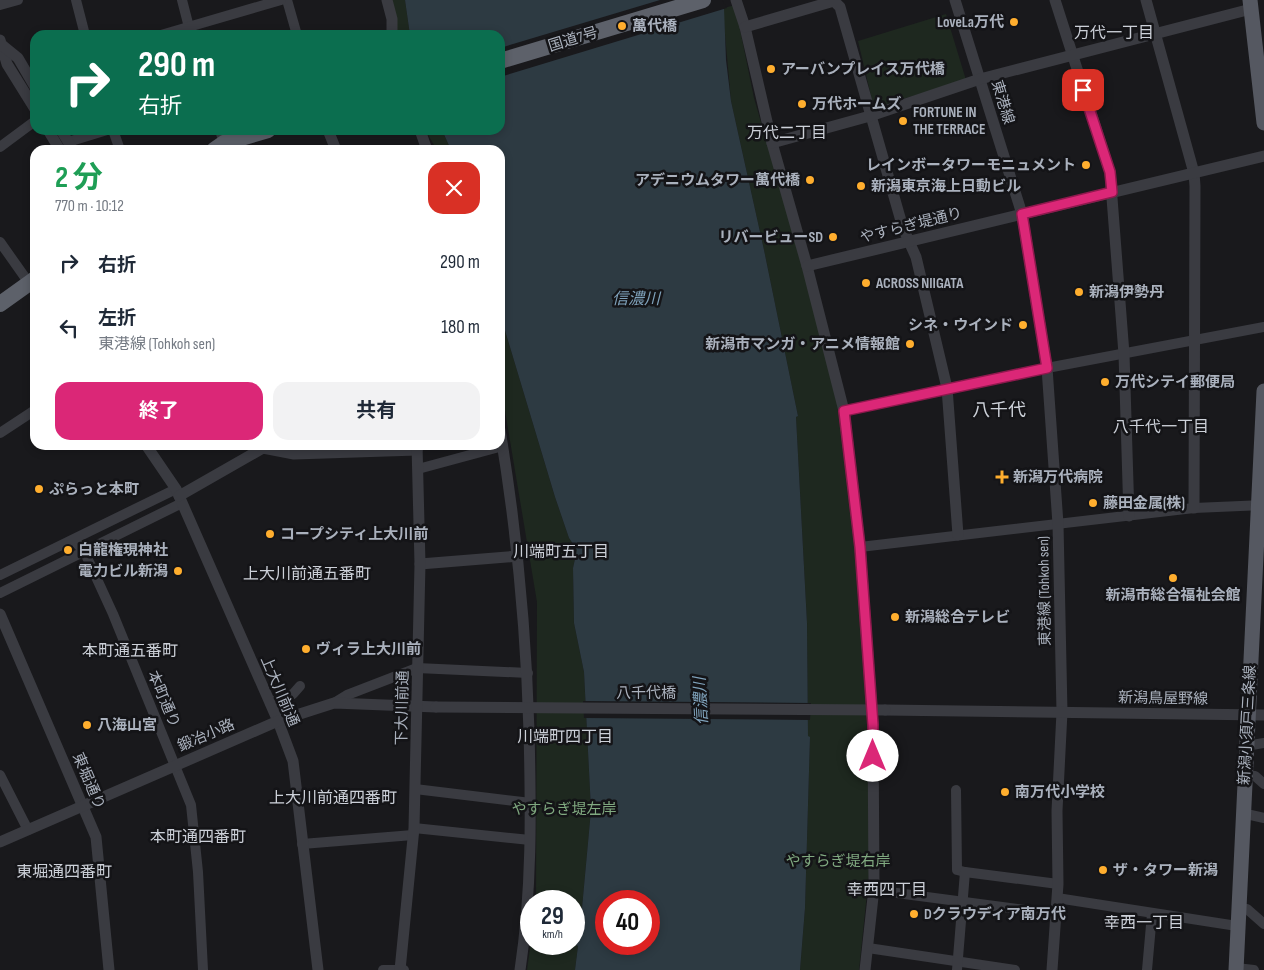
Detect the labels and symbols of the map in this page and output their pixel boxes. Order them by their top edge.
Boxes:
place label: LoveLa万代 [937,13,1004,32]
marker: LoveLa万代 [1008,16,1020,28]
place label: 萬代橋 [632,17,678,36]
marker: 萬代橋 [616,20,628,32]
street label: 国道7号 [546,23,600,56]
district label: 万代一丁目 [1074,24,1154,43]
place label: アーバンプレイス万代橋 [781,60,946,79]
marker: アーバンプレイス万代橋 [765,63,777,75]
pin [1062,69,1104,111]
street label: 東港線 [987,78,1018,126]
place label: 万代ホームズ [812,95,902,114]
marker: 万代ホームズ [796,98,808,110]
place label: FORTUNE IN THE TERRACE [913,103,985,139]
marker: FORTUNE IN THE TERRACE [897,115,909,127]
district label: 万代二丁目 [747,124,827,143]
place label: レインボータワーモニュメント [866,156,1076,175]
marker: レインボータワーモニュメント [1080,159,1092,171]
place label: アデニウムタワー萬代橋 [635,171,801,190]
marker: アデニウムタワー萬代橋 [804,174,816,186]
place label: 新潟東京海上日動ビル [871,177,1021,196]
marker: 新潟東京海上日動ビル [855,180,867,192]
street label: やすらぎ堤通り [858,204,964,247]
place label: リバービューSD [718,228,823,247]
marker: リバービューSD [827,231,839,243]
place label: ACROSS NIIGATA [875,274,964,293]
marker: ACROSS NIIGATA [860,277,872,289]
place label: 新潟伊勢丹 [1089,283,1164,302]
marker: 新潟伊勢丹 [1073,286,1085,298]
water label: 信濃川 [612,290,662,309]
place label: シネ・ウインド [908,316,1013,335]
marker: シネ・ウインド [1017,319,1029,331]
place label: 新潟市マンガ・アニメ情報館 [705,335,900,354]
marker: 新潟市マンガ・アニメ情報館 [904,338,916,350]
place label: 万代シテイ郵便局 [1115,373,1235,392]
marker: 万代シテイ郵便局 [1099,376,1111,388]
district label: 八千代 [972,400,1026,421]
district label: 八千代一丁目 [1113,418,1209,437]
place label: 新潟万代病院 [1013,468,1103,487]
marker: 新潟万代病院 [995,470,1009,484]
place label: ぷらっと本町 [49,480,139,499]
marker: ぷらっと本町 [33,483,45,495]
place label: 藤田金属(株) [1103,494,1185,513]
marker: 藤田金属(株) [1087,497,1099,509]
place label: コープシティ上大川前 [280,525,428,544]
marker: コープシティ上大川前 [264,528,276,540]
street label: 東港線 (Tohkoh sen) [1034,536,1055,646]
place label: 白龍権現神社 [78,541,168,560]
district label: 川端町五丁目 [513,543,609,562]
marker: 白龍権現神社 [62,544,74,556]
place label: 電力ビル新潟 [78,562,168,581]
marker: 電力ビル新潟 [172,565,184,577]
district label: 上大川前通五番町 [243,565,371,584]
marker: 新潟市総合福祉会館 [1167,572,1179,584]
place label: 新潟市総合福祉会館 [1105,586,1241,605]
place label: 新潟総合テレビ [905,608,1010,627]
marker: 新潟総合テレビ [889,611,901,623]
place label: ヴィラ上大川前 [316,640,421,659]
district label: 本町通五番町 [82,642,178,661]
marker: ヴィラ上大川前 [300,643,312,655]
street label: 上大川前通 [256,653,303,729]
street label: 新潟小須戸三条線 [1235,665,1260,785]
street label: 本町通り [143,668,184,731]
street label: 下大川前通 [392,670,413,746]
water label: 信濃川 [691,674,712,725]
street label: 八千代橋 [616,684,676,703]
street label: 新潟鳥屋野線 [1118,688,1208,709]
street label: 鍛冶小路 [175,715,238,756]
place label: 八海山宮 [97,716,157,735]
marker: 八海山宮 [81,719,93,731]
district label: 川端町四丁目 [517,728,613,747]
position arrow [846,729,898,781]
street label: 東堀通り [68,750,109,813]
place label: 南万代小学校 [1015,783,1105,802]
marker: 南万代小学校 [999,786,1011,798]
district label: 上大川前通四番町 [269,789,397,808]
park label: やすらぎ堤左岸 [511,800,617,819]
district label: 本町通四番町 [150,828,246,847]
park label: やすらぎ堤右岸 [785,852,891,871]
place label: ザ・タワー新潟 [1113,861,1218,880]
district label: 東堀通四番町 [16,863,112,882]
marker: ザ・タワー新潟 [1097,864,1109,876]
district label: 幸西四丁目 [847,881,927,900]
speed limit sign: 40 [595,890,660,955]
place label: Dクラウディア南万代 [924,905,1066,924]
marker: Dクラウディア南万代 [908,908,920,920]
district label: 幸西一丁目 [1104,914,1184,933]

